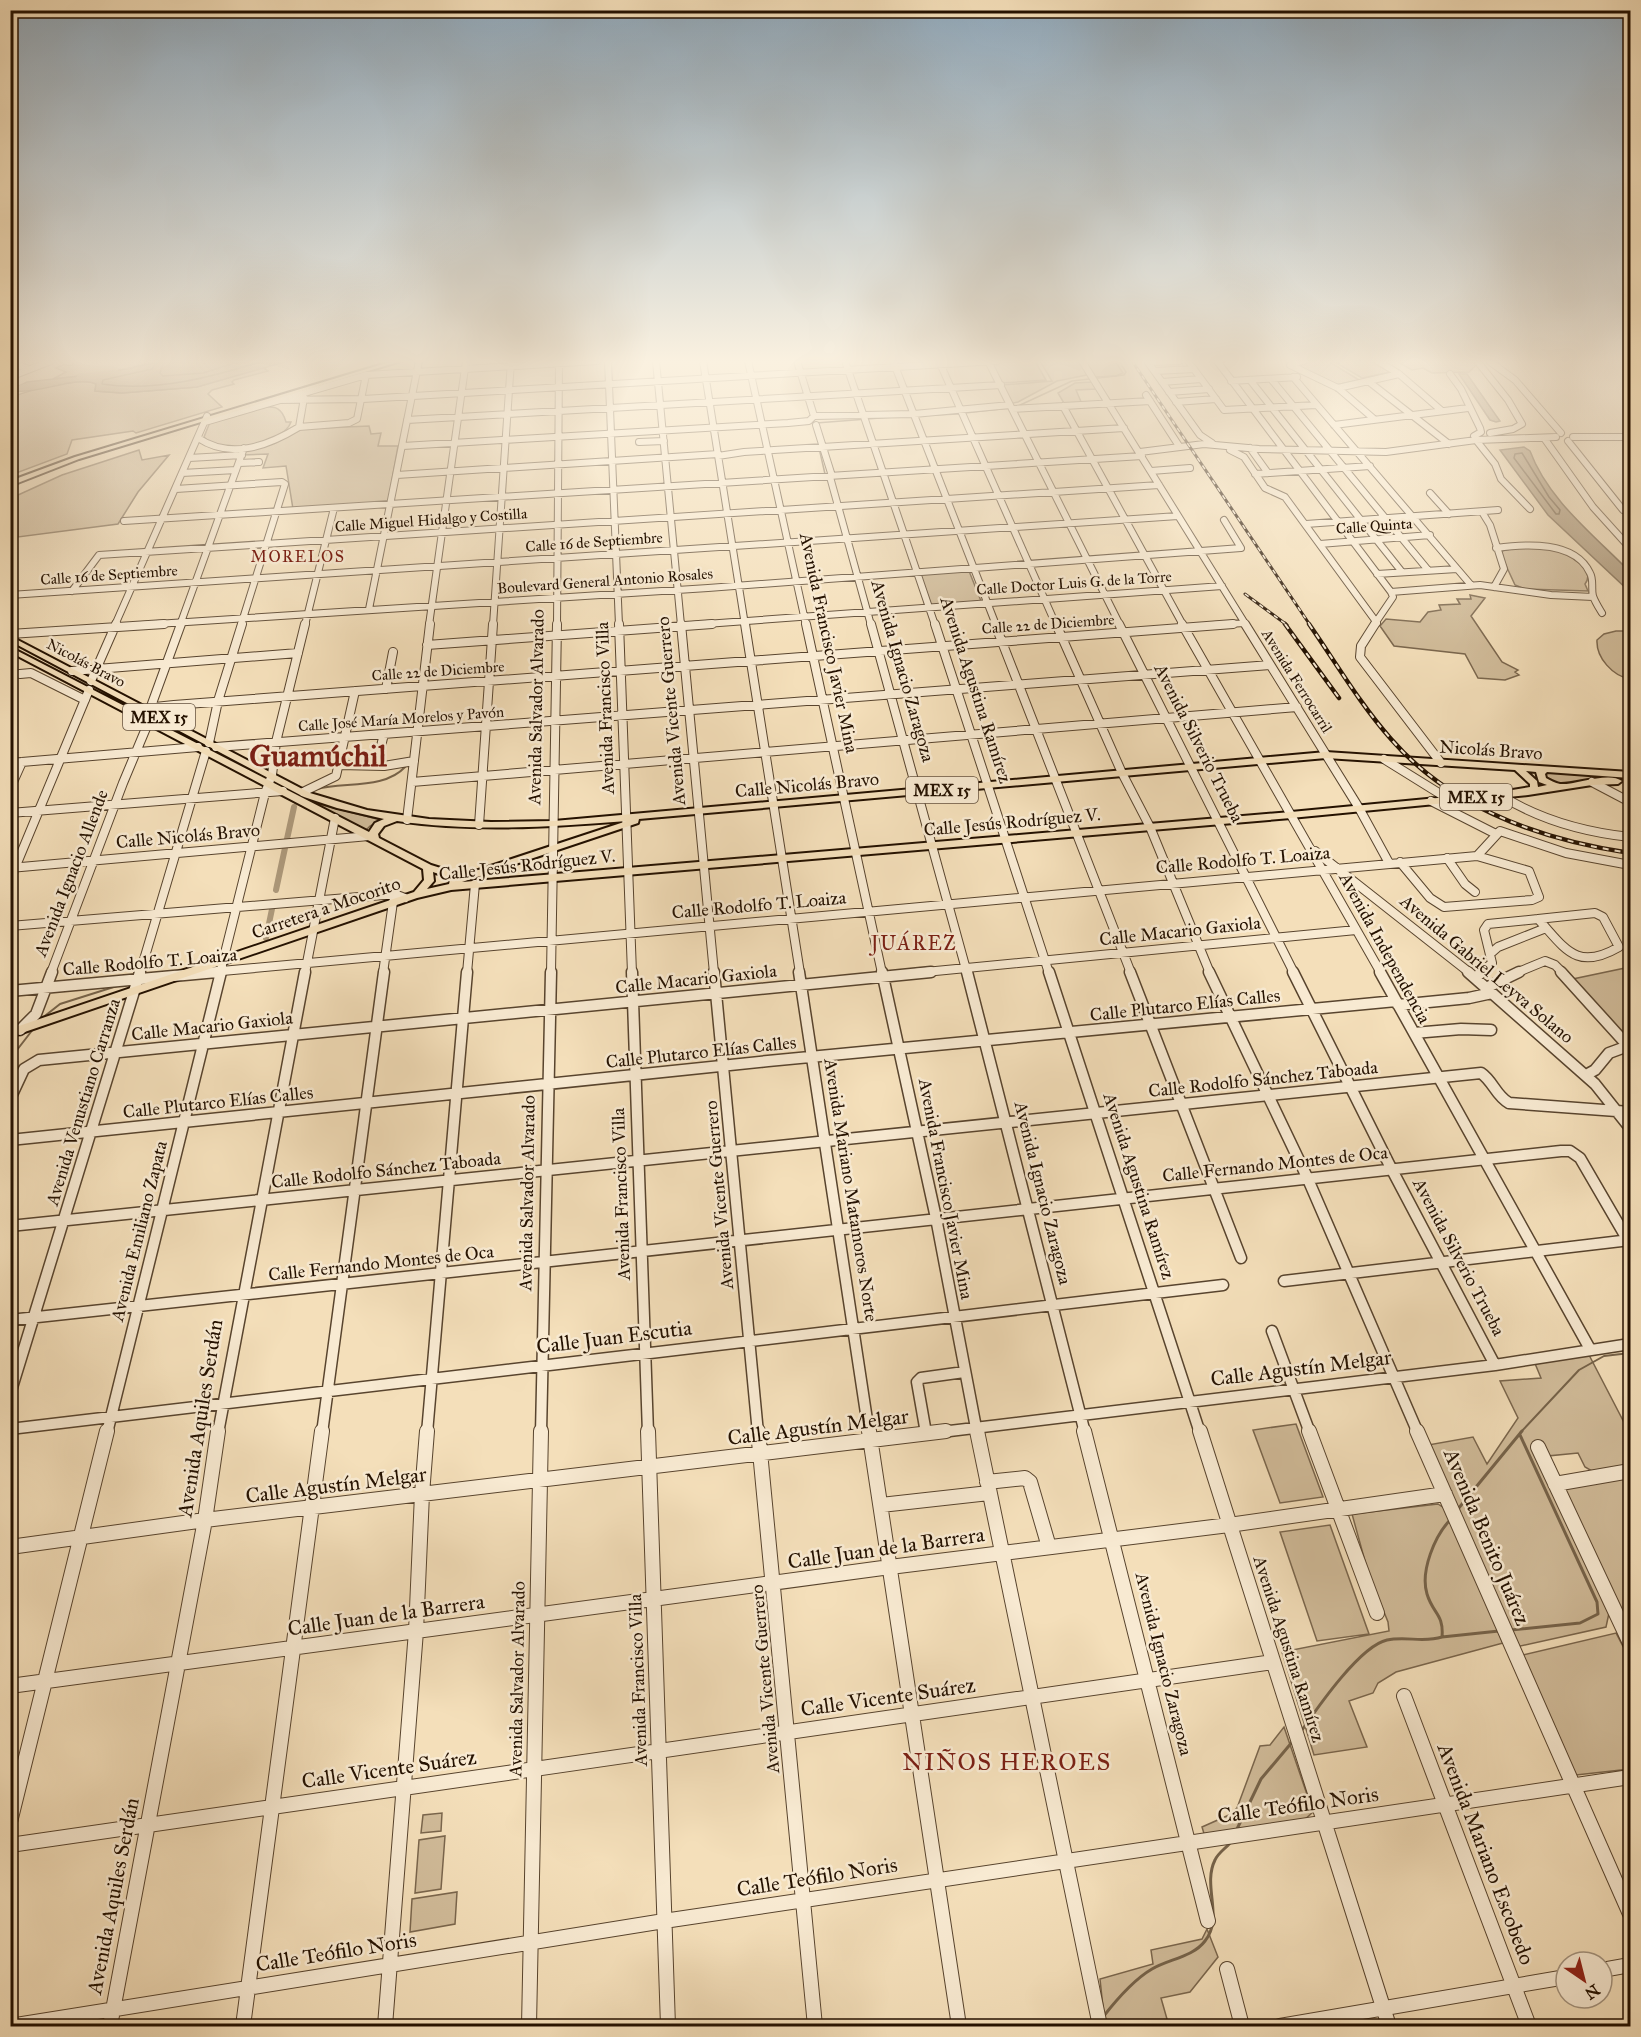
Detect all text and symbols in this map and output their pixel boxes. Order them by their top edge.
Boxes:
street label: Calle Miguel Hidalgo y Costilla [334,504,528,536]
street label: Calle Quinta [1335,514,1413,538]
street label: Calle 16 de Septiembre [525,528,663,556]
street label: Avenida Francisco Javier Mina [794,530,863,756]
district label: MORELOS [251,547,345,566]
street label: Calle 16 de Septiembre [40,561,178,589]
street label: Boulevard General Antonio Rosales [497,564,713,598]
street label: Calle Doctor Luis G. de la Torre [976,567,1172,599]
street label: Avenida Ignacio Zaragoza [865,577,940,765]
street label: Avenida Agustina Ramírez [934,593,1017,786]
street label: Avenida Salvador Alvarado [523,609,549,806]
street label: Calle 22 de Diciembre [981,610,1115,638]
street label: Avenida Vicente Guerrero [652,616,690,807]
street label: Avenida Francisco Villa [591,621,619,796]
street label: Avenida Ferrocarril [1257,625,1337,737]
street label: Nicolás Bravo [44,635,129,691]
street label: Calle 22 de Diciembre [371,657,505,685]
street label: Avenida Silverio Trueba [1149,659,1249,826]
street label: Calle José María Morelos y Pavón [297,703,505,736]
road number: MEX 15 [123,704,195,730]
street label: Nicolás Bravo [1439,735,1543,765]
district label: Guamúchil [249,738,388,774]
street label: Calle Nicolás Bravo [734,768,880,802]
road number: MEX 15 [906,777,978,803]
road number: MEX 15 [1440,784,1512,810]
street label: Avenida Ignacio Allende [29,787,114,961]
street label: Calle Jesús Rodríguez V. [923,803,1101,842]
street label: Calle Nicolás Bravo [115,819,261,853]
street label: Calle Rodolfo T. Loaiza [1155,841,1332,879]
street label: Calle Jesús Rodríguez V. [438,845,616,886]
street label: Avenida Independencia [1334,868,1436,1028]
street label: Carretera a Mocorito [249,872,403,944]
street label: Calle Rodolfo T. Loaiza [671,886,848,924]
street label: Avenida Gabriel Leyva Solano [1395,889,1578,1048]
street label: Calle Macario Gaxiola [1098,912,1262,950]
district label: JUÁREZ [869,930,957,956]
street label: Calle Rodolfo T. Loaiza [62,943,239,981]
street label: Calle Macario Gaxiola [614,960,778,998]
street label: Calle Plutarco Elías Calles [1089,984,1281,1026]
street label: Avenida Venustiano Carranza [41,995,125,1209]
street label: Calle Macario Gaxiola [130,1007,294,1045]
street label: Calle Plutarco Elías Calles [605,1031,797,1073]
street label: Avenida Mariano Matamoros Norte [819,1056,883,1323]
street label: Calle Rodolfo Sánchez Taboada [1147,1056,1379,1102]
street label: Avenida Francisco Javier Mina [913,1076,978,1302]
street label: Calle Plutarco Elías Calles [122,1081,314,1123]
street label: Avenida Agustina Ramírez [1097,1089,1180,1282]
street label: Avenida Salvador Alvarado [514,1095,540,1292]
street label: Avenida Ignacio Zaragoza [1008,1098,1077,1287]
street label: Avenida Vicente Guerrero [700,1100,738,1291]
street label: Avenida Francisco Villa [607,1107,635,1282]
street label: Avenida Emiliano Zapata [106,1138,172,1324]
street label: Calle Fernando Montes de Oca [1161,1141,1389,1187]
street label: Calle Rodolfo Sánchez Taboada [270,1147,502,1193]
street label: Avenida Silverio Trueba [1408,1174,1510,1340]
street label: Calle Fernando Montes de Oca [267,1240,495,1286]
street label: Calle Juan Escutia [535,1315,693,1359]
street label: Avenida Aquiles Serdán [171,1317,228,1520]
street label: Calle Agustín Melgar [1209,1344,1393,1392]
street label: Calle Agustín Melgar [726,1403,910,1451]
street label: Avenida Benito Juárez [1438,1444,1536,1630]
street label: Calle Agustín Melgar [244,1461,428,1509]
street label: Calle Juan de la Barrera [786,1521,986,1575]
street label: Avenida Agustina Ramírez [1247,1552,1330,1745]
street label: Avenida Ignacio Zaragoza [1129,1569,1198,1758]
street label: Avenida Salvador Alvarado [504,1581,530,1778]
street label: Avenida Vicente Guerrero [746,1584,784,1775]
street label: Calle Juan de la Barrera [286,1588,486,1642]
street label: Avenida Francisco Villa [624,1593,652,1768]
street label: Calle Vicente Suárez [799,1672,977,1722]
street label: Avenida Mariano Escobedo [1431,1739,1540,1969]
street label: Calle Vicente Suárez [300,1744,478,1794]
district label: NIÑOS HEROES [902,1747,1112,1777]
street label: Calle Teófilo Noris [1216,1781,1380,1829]
street label: Avenida Aquiles Serdán [81,1795,145,1997]
street label: Calle Teófilo Noris [735,1851,899,1903]
street label: Calle Teófilo Noris [254,1926,418,1978]
north arrow [1554,1950,1614,2010]
text: N [1581,1980,1603,2004]

